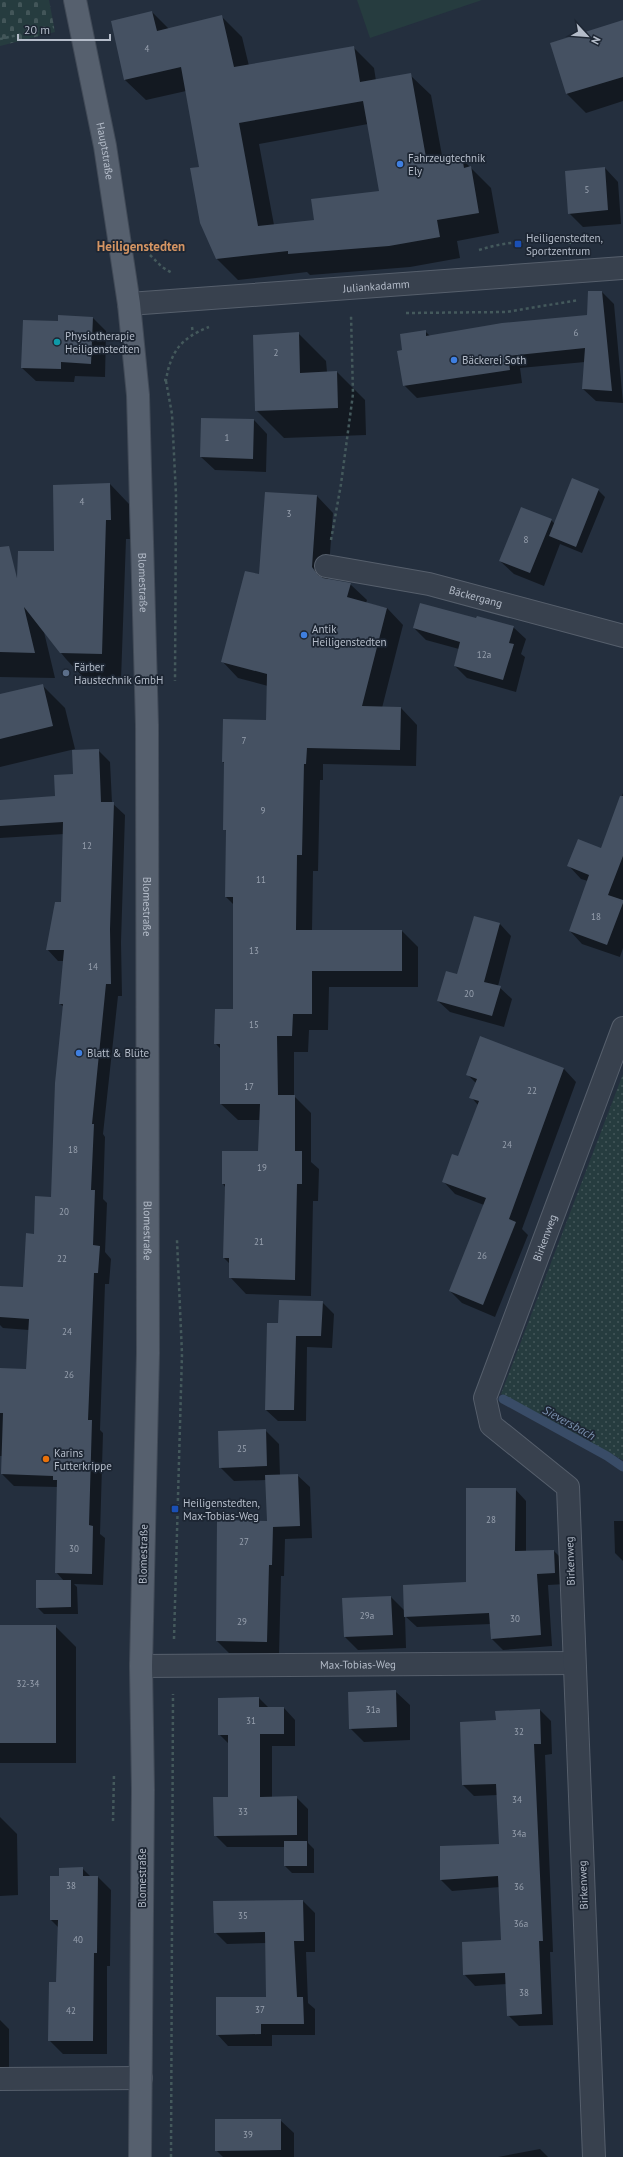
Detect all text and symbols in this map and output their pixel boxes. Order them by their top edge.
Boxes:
scale bar [18,16,110,42]
north arrow [567,16,607,56]
text: 20 m [24,22,50,37]
text: N [588,34,604,47]
house number: 4 [145,43,150,54]
street label: Hauptstraße [93,121,117,181]
place label: Fahrzeugtechnik Ely [408,151,486,178]
marker: Fahrzeugtechnik Ely [395,159,405,169]
house number: 5 [585,184,590,195]
place label: Heiligenstedten, Sportzentrum [526,231,603,258]
district label: Heiligenstedten [97,238,185,255]
marker: Heiligenstedten, Sportzentrum [513,239,523,249]
street label: Juliankadamm [342,277,410,295]
house number: 6 [574,327,579,338]
place label: Physiotherapie Heiligenstedten [65,329,140,356]
marker: Physiotherapie Heiligenstedten [52,337,62,347]
house number: 2 [274,347,279,358]
place label: Bäckerei Soth [462,353,526,367]
marker: Bäckerei Soth [449,355,459,365]
house number: 1 [225,432,230,443]
house number: 4 [80,496,85,507]
house number: 3 [287,508,292,519]
house number: 8 [524,534,529,545]
street label: Blomestraße [135,553,151,613]
street label: Bäckergang [448,583,504,610]
place label: Antik Heiligenstedten [312,622,387,649]
marker: Antik Heiligenstedten [299,630,309,640]
house number: 12a [477,649,491,660]
place label: Färber Haustechnik GmbH [74,660,163,687]
marker: Färber Haustechnik GmbH [61,668,71,678]
house number: 7 [242,735,247,746]
house number: 9 [261,805,266,816]
house number: 12 [82,840,92,851]
house number: 11 [256,874,266,885]
street label: Blomestraße [140,877,154,937]
house number: 18 [591,911,601,922]
house number: 13 [249,945,259,956]
house number: 14 [88,961,98,972]
house number: 20 [464,988,474,999]
house number: 15 [249,1019,259,1030]
place label: Blatt & Blüte [87,1046,150,1060]
marker: Blatt & Blüte [74,1048,84,1058]
house number: 17 [244,1081,254,1092]
house number: 22 [527,1085,537,1096]
house number: 24 [502,1139,512,1150]
house number: 18 [68,1144,78,1155]
house number: 19 [257,1162,267,1173]
street label: Blomestraße [141,1201,155,1261]
house number: 20 [59,1206,69,1217]
street label: Birkenweg [530,1212,560,1263]
house number: 21 [254,1236,264,1247]
house number: 26 [477,1250,487,1261]
house number: 22 [57,1253,67,1264]
house number: 24 [62,1326,72,1337]
house number: 26 [64,1369,74,1380]
water label: Sieversbach [540,1402,598,1443]
house number: 25 [237,1443,247,1454]
place label: Karins Futterkrippe [54,1446,112,1473]
marker: Karins Futterkrippe [41,1454,51,1464]
place label: Heiligenstedten, Max-Tobias-Weg [183,1496,260,1523]
marker: Heiligenstedten, Max-Tobias-Weg [170,1504,180,1514]
house number: 28 [486,1514,496,1525]
street label: Blomestraße [135,1524,151,1584]
house number: 27 [239,1536,249,1547]
street label: Birkenweg [562,1536,578,1586]
house number: 30 [69,1543,79,1554]
house number: 29a [360,1610,374,1621]
house number: 30 [510,1613,520,1624]
house number: 29 [237,1616,247,1627]
street label: Max-Tobias-Weg [320,1657,396,1672]
house number: 32-34 [17,1678,40,1689]
house number: 31a [366,1704,380,1715]
house number: 31 [246,1715,256,1726]
house number: 32 [514,1726,524,1737]
house number: 34 [512,1794,522,1805]
house number: 33 [238,1806,248,1817]
house number: 34a [512,1828,526,1839]
street label: Blomestraße [135,1848,149,1908]
street label: Birkenweg [575,1860,591,1910]
house number: 38 [66,1880,76,1891]
house number: 36 [514,1881,524,1892]
house number: 35 [238,1910,248,1921]
house number: 36a [514,1918,528,1929]
house number: 40 [73,1934,83,1945]
house number: 38 [519,1987,529,1998]
house number: 37 [255,2004,265,2015]
house number: 42 [66,2005,76,2016]
house number: 39 [243,2129,253,2140]

